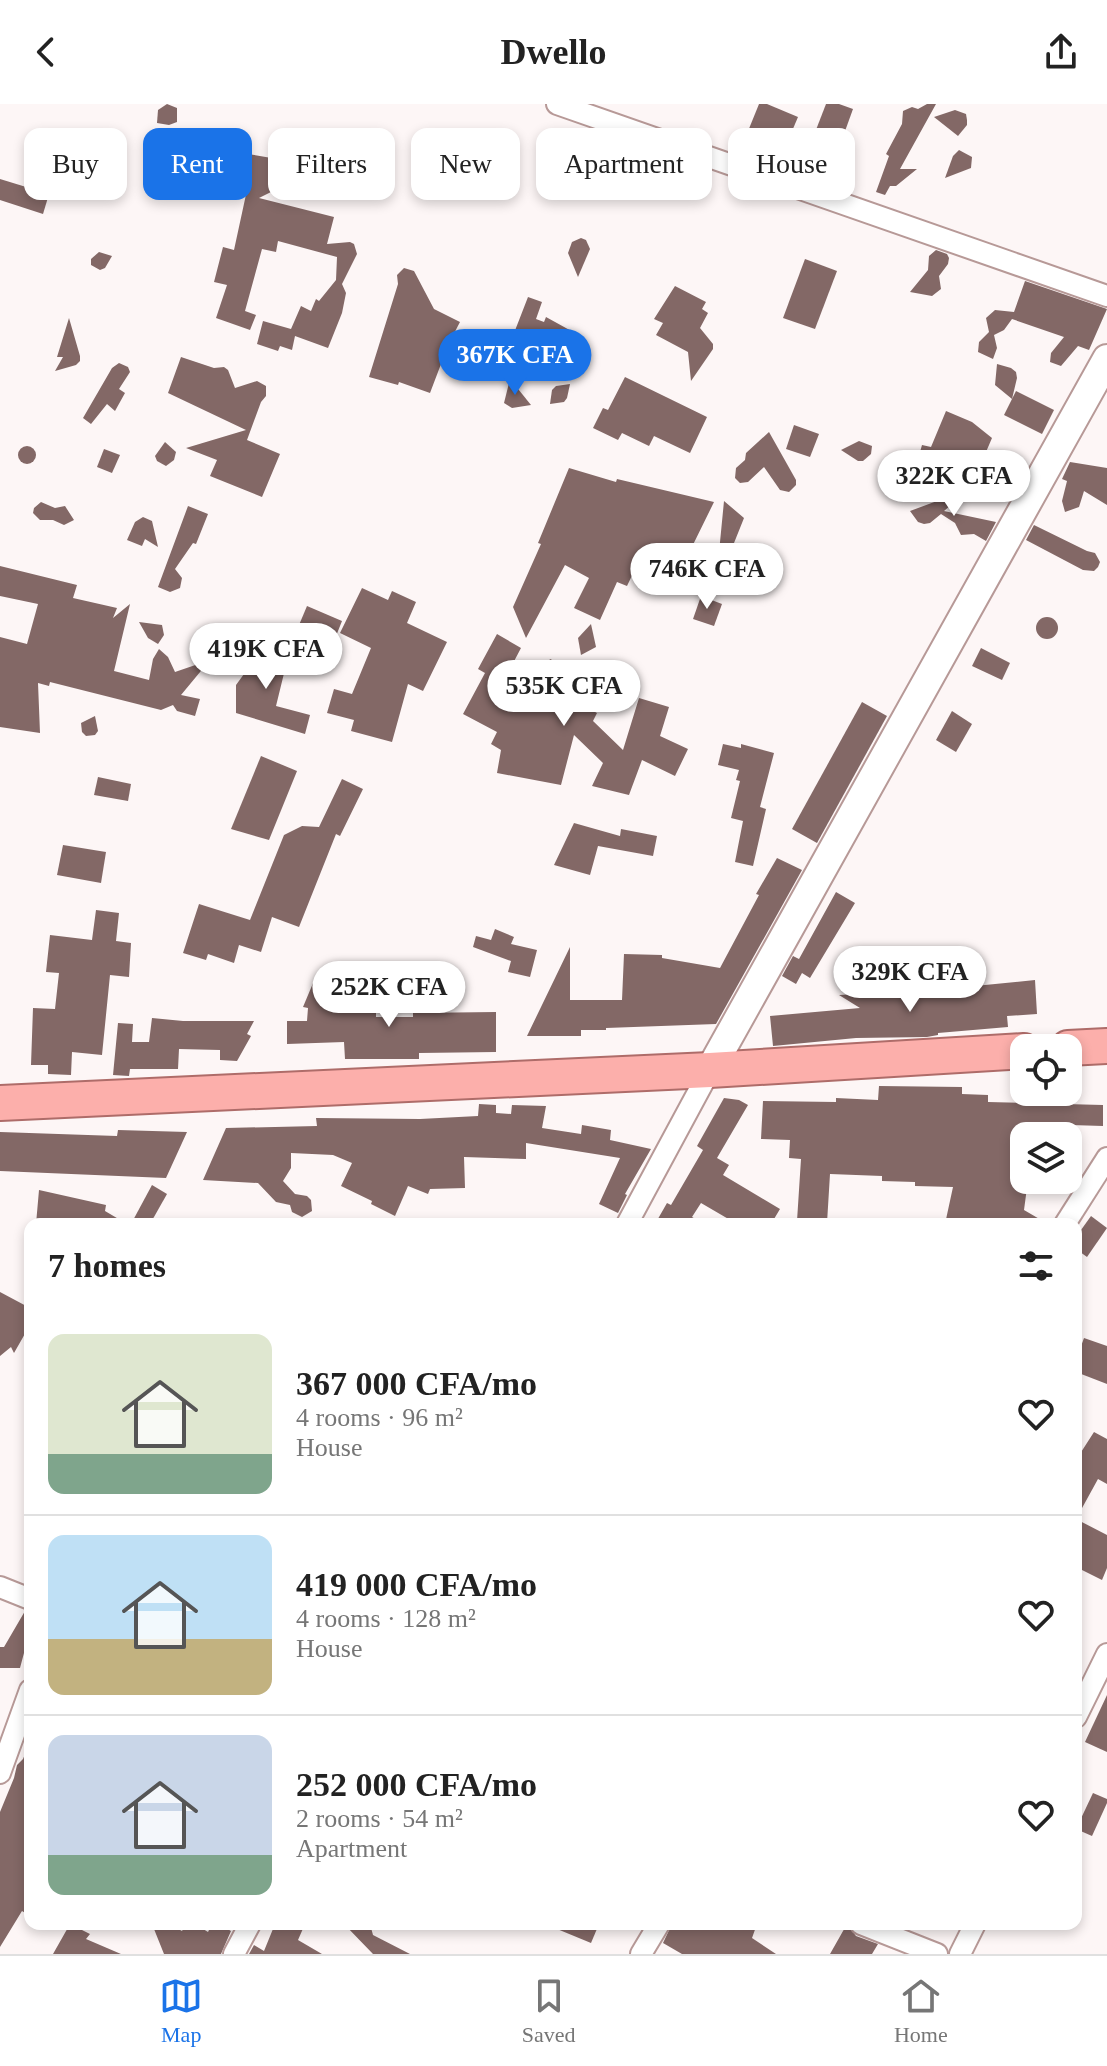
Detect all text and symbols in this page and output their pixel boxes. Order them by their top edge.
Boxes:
icon: back [24,30,68,74]
icon: share [1039,30,1083,74]
text: Dwello [501,32,606,72]
chip: Buy [24,128,127,200]
chip: Rent [143,128,252,200]
chip: Filters [268,128,395,200]
chip: New [411,128,520,200]
chip: Apartment [536,128,712,200]
chip: House [728,128,855,200]
pin: 367K CFA [432,329,598,397]
text: 367K CFA [456,340,574,369]
pin: 322K CFA [871,450,1037,518]
text: 322K CFA [895,461,1013,490]
pin: 746K CFA [624,543,790,611]
text: 746K CFA [648,554,766,583]
pin: 419K CFA [183,623,349,691]
text: 419K CFA [207,634,325,663]
pin: 535K CFA [481,660,647,728]
text: 535K CFA [505,671,623,700]
pin: 329K CFA [827,946,993,1014]
text: 329K CFA [851,957,969,986]
pin: 252K CFA [306,961,472,1029]
text: 252K CFA [330,972,448,1001]
map controls [1010,1034,1082,1194]
button: locate [1010,1034,1082,1106]
button: layers [1010,1122,1082,1194]
icon: filters [1014,1244,1058,1288]
text: 7 homes [48,1247,166,1284]
text: 367 000 CFA/mo [296,1365,537,1402]
icon: home [112,1366,208,1462]
icon: heart [1014,1392,1058,1436]
text: 4 rooms · 96 m² [296,1403,463,1432]
text: House [296,1433,362,1462]
text: 419 000 CFA/mo [296,1566,537,1603]
icon: home [112,1567,208,1663]
icon: heart [1014,1593,1058,1637]
text: 4 rooms · 128 m² [296,1604,476,1633]
text: House [296,1634,362,1663]
text: 252 000 CFA/mo [296,1766,537,1803]
icon: home [112,1767,208,1863]
icon: heart [1014,1793,1058,1837]
text: 2 rooms · 54 m² [296,1804,463,1833]
text: Apartment [296,1834,407,1863]
tab: Map [159,1974,203,2048]
tab: Saved [522,1974,575,2048]
tab: Home [894,1974,948,2048]

